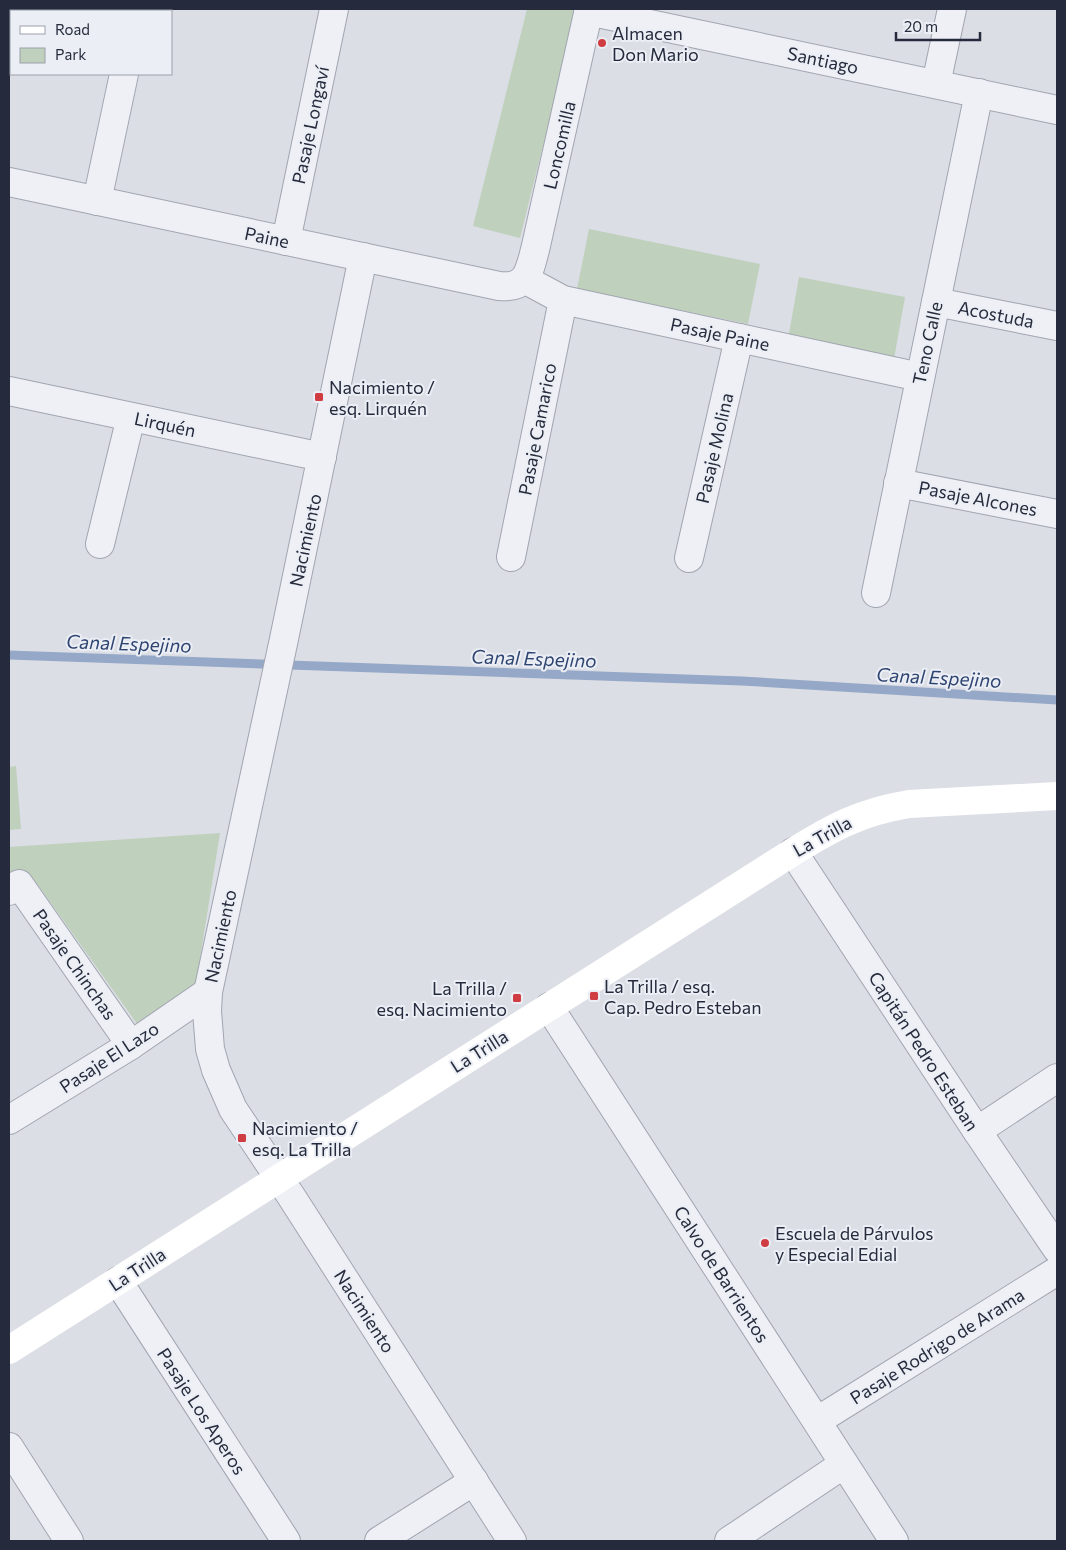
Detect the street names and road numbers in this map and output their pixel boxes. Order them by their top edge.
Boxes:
street label: Santiago [785,42,861,78]
street label: Pasaje Longaví [287,63,334,186]
street label: Loncomilla [538,99,580,191]
street label: Paine [243,222,291,252]
street label: Acostuda [956,296,1036,332]
street label: Teno Calle [907,299,947,387]
street label: Pasaje Paine [668,313,772,355]
street label: Pasaje Camarico [513,361,561,497]
street label: Pasaje Molina [691,391,737,505]
street label: Lirquén [132,407,198,441]
street label: Pasaje Alcones [917,476,1039,520]
street label: Nacimiento [284,491,326,589]
street label: La Trilla [789,811,855,861]
street label: Nacimiento [199,887,241,985]
street label: Pasaje Chinchas [29,904,121,1024]
street label: Capitán Pedro Esteban [864,967,984,1135]
street label: Pasaje El Lazo [55,1017,163,1097]
street label: La Trilla [446,1025,512,1077]
street label: Calvo de Barrientos [670,1201,774,1347]
street label: La Trilla [104,1242,170,1296]
street label: Nacimiento [330,1265,400,1357]
street label: Pasaje Rodrigo de Arama [846,1283,1028,1409]
street label: Pasaje Los Aperos [153,1344,251,1478]

